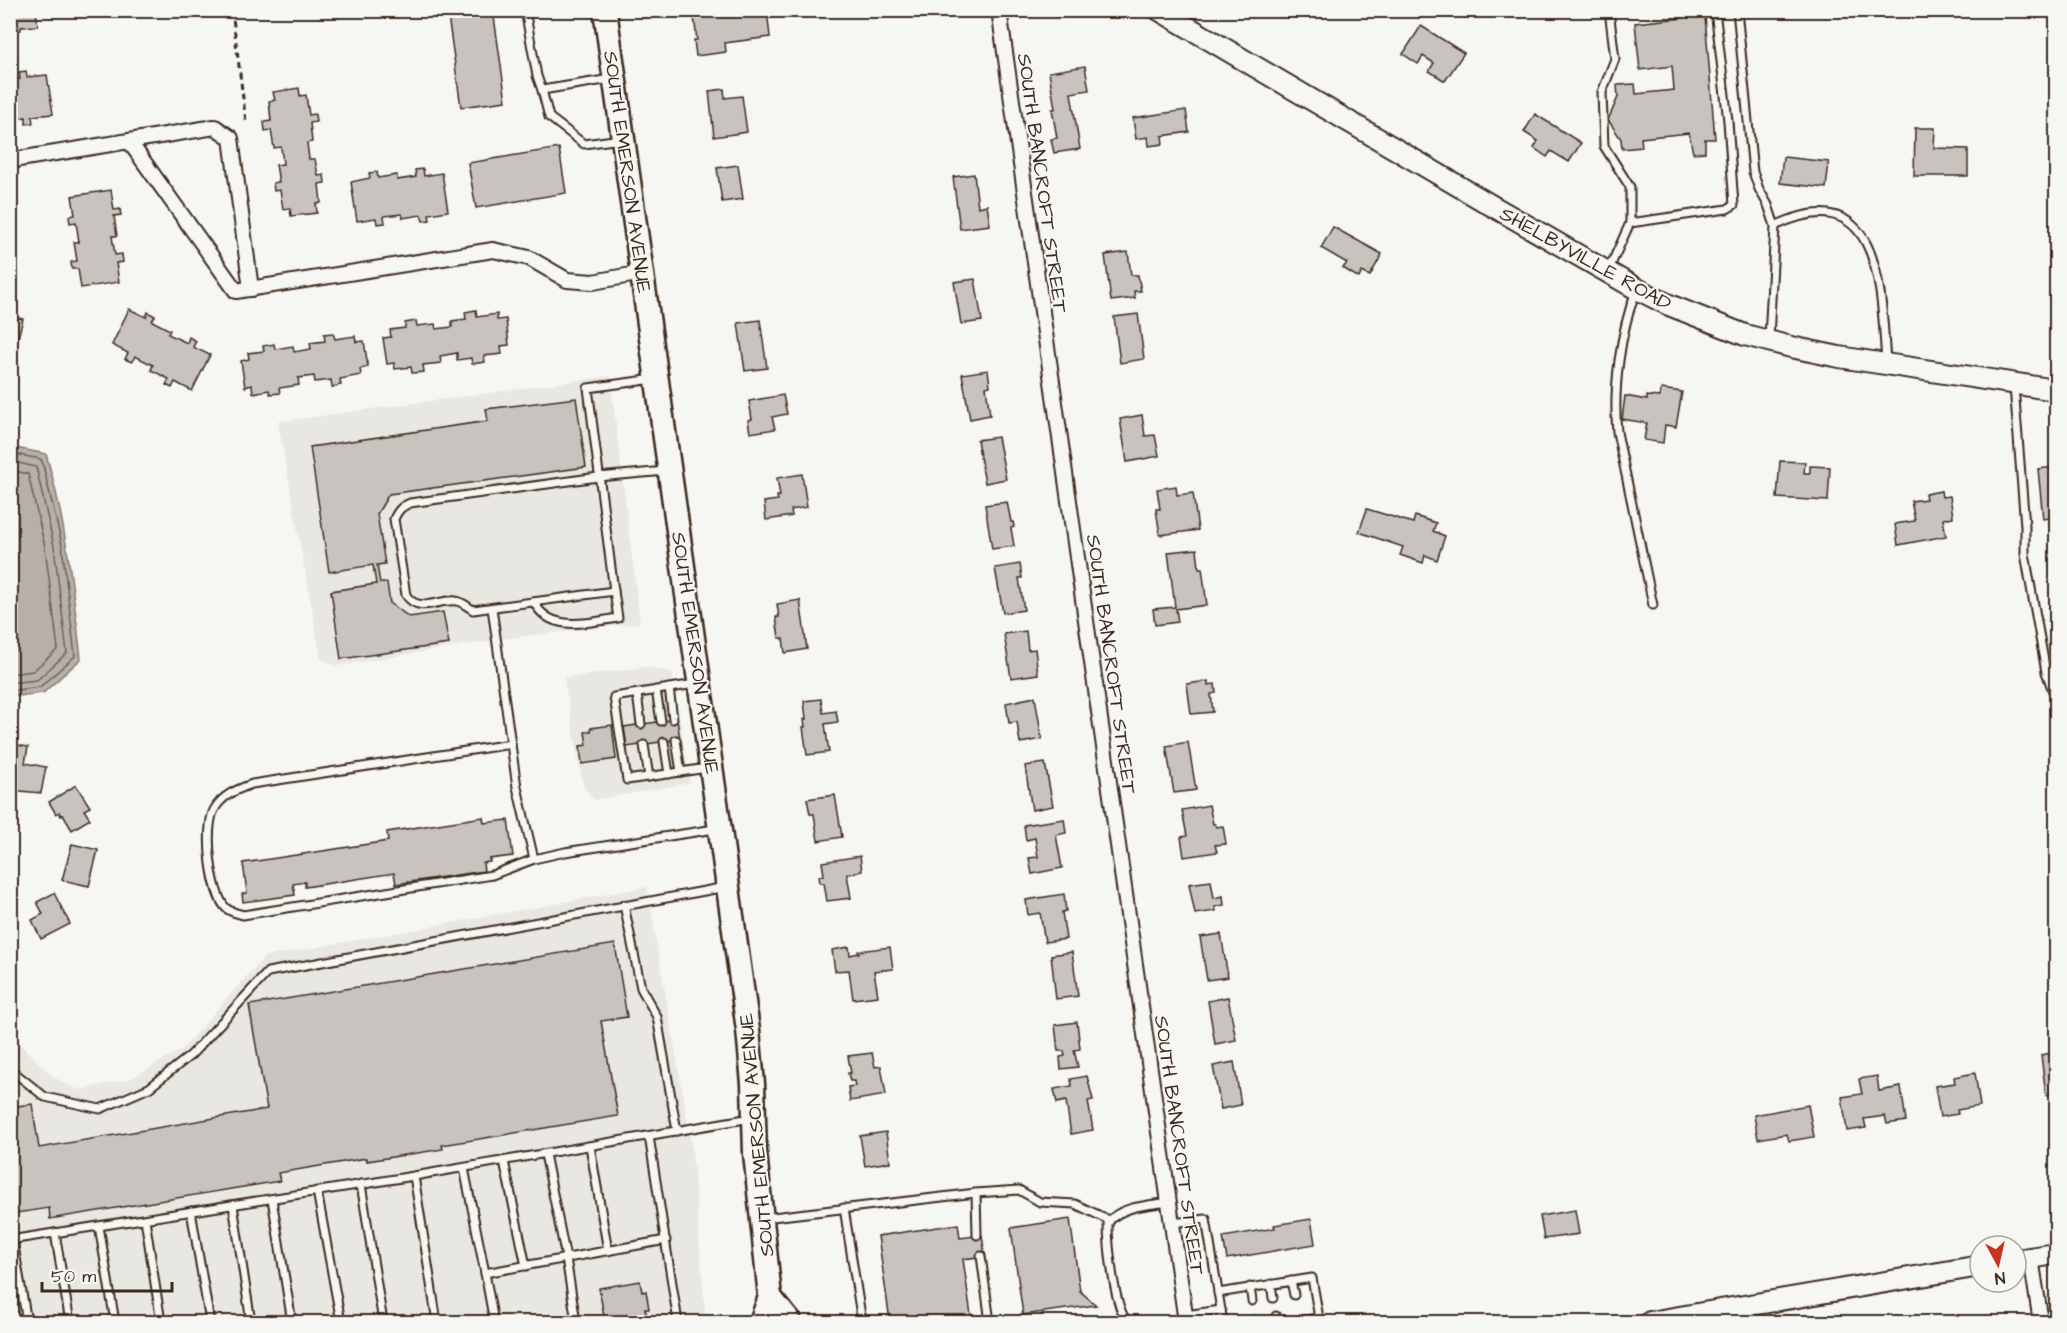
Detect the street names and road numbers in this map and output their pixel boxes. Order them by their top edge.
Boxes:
street label: SOUTH EMERSON AVENUE [596,49,658,295]
street label: SOUTH BANCROFT STREET [1010,52,1074,315]
street label: SHELBYVILLE ROAD [1495,200,1676,318]
street label: SOUTH EMERSON AVENUE [664,530,726,776]
street label: SOUTH BANCROFT STREET [1079,533,1143,796]
street label: SOUTH EMERSON AVENUE [732,1012,782,1258]
street label: SOUTH BANCROFT STREET [1147,1014,1211,1277]

